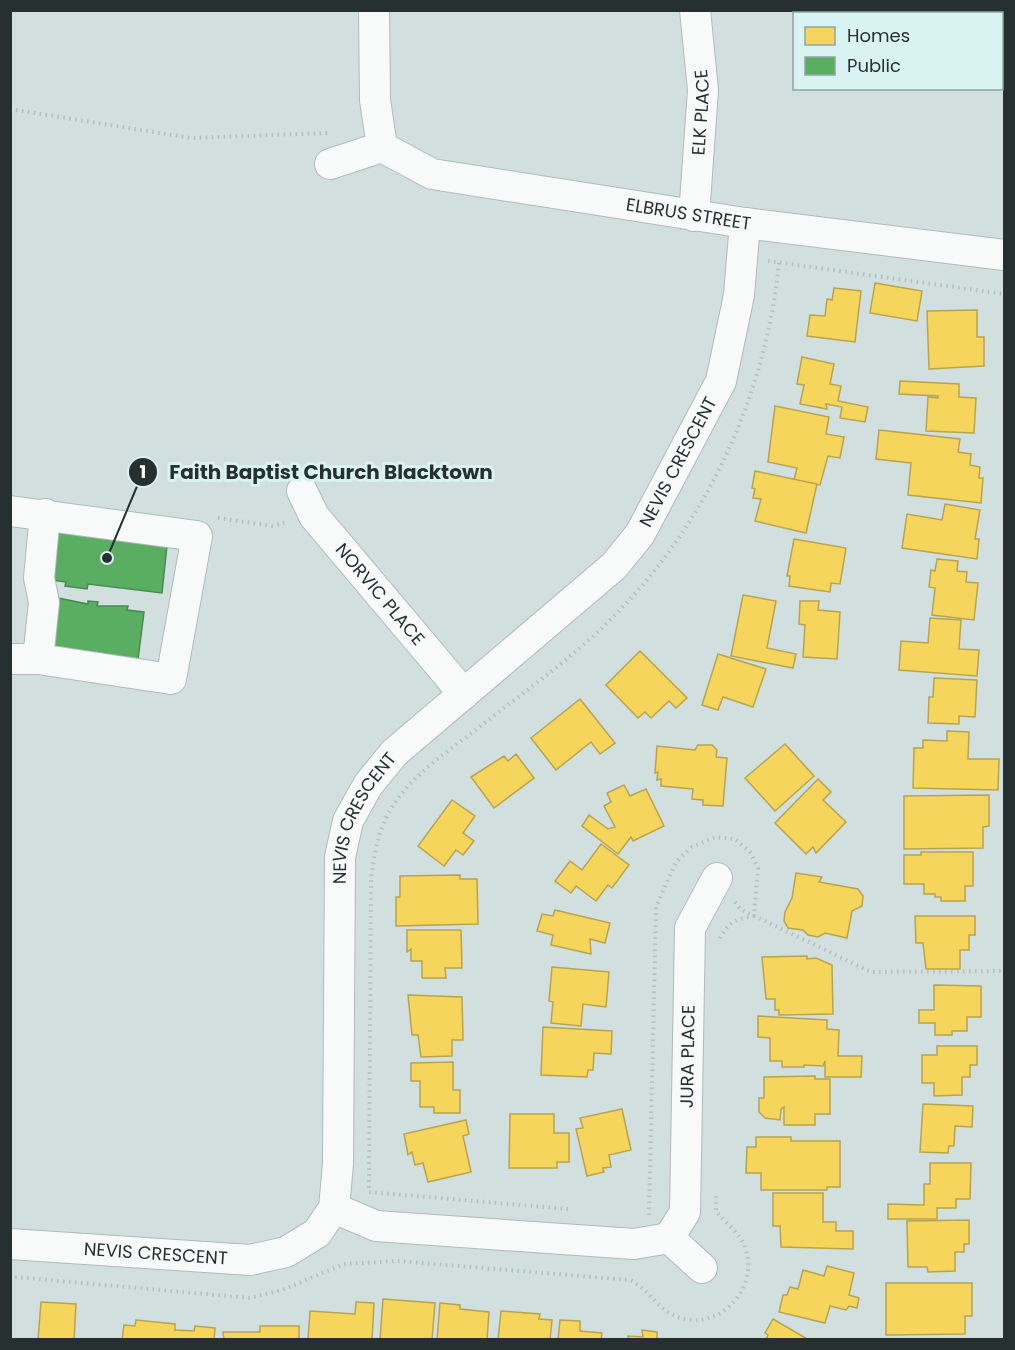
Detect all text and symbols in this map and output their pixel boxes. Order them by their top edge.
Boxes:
legend [793,12,1003,90]
text: Homes [847,23,910,48]
text: Public [847,53,901,78]
street label: ELK PLACE [685,68,715,156]
street label: ELBRUS STREET [624,192,753,236]
street label: NEVIS CRESCENT [633,392,723,531]
callout: Faith Baptist Church Blacktown [128,453,505,491]
text: Faith Baptist Church Blacktown [169,458,493,486]
text: 1 [140,459,146,484]
street label: NORVIC PLACE [330,537,431,650]
street label: NEVIS CRESCENT [326,746,402,884]
street label: JURA PLACE [674,1005,701,1108]
street label: NEVIS CRESCENT [83,1236,229,1270]

